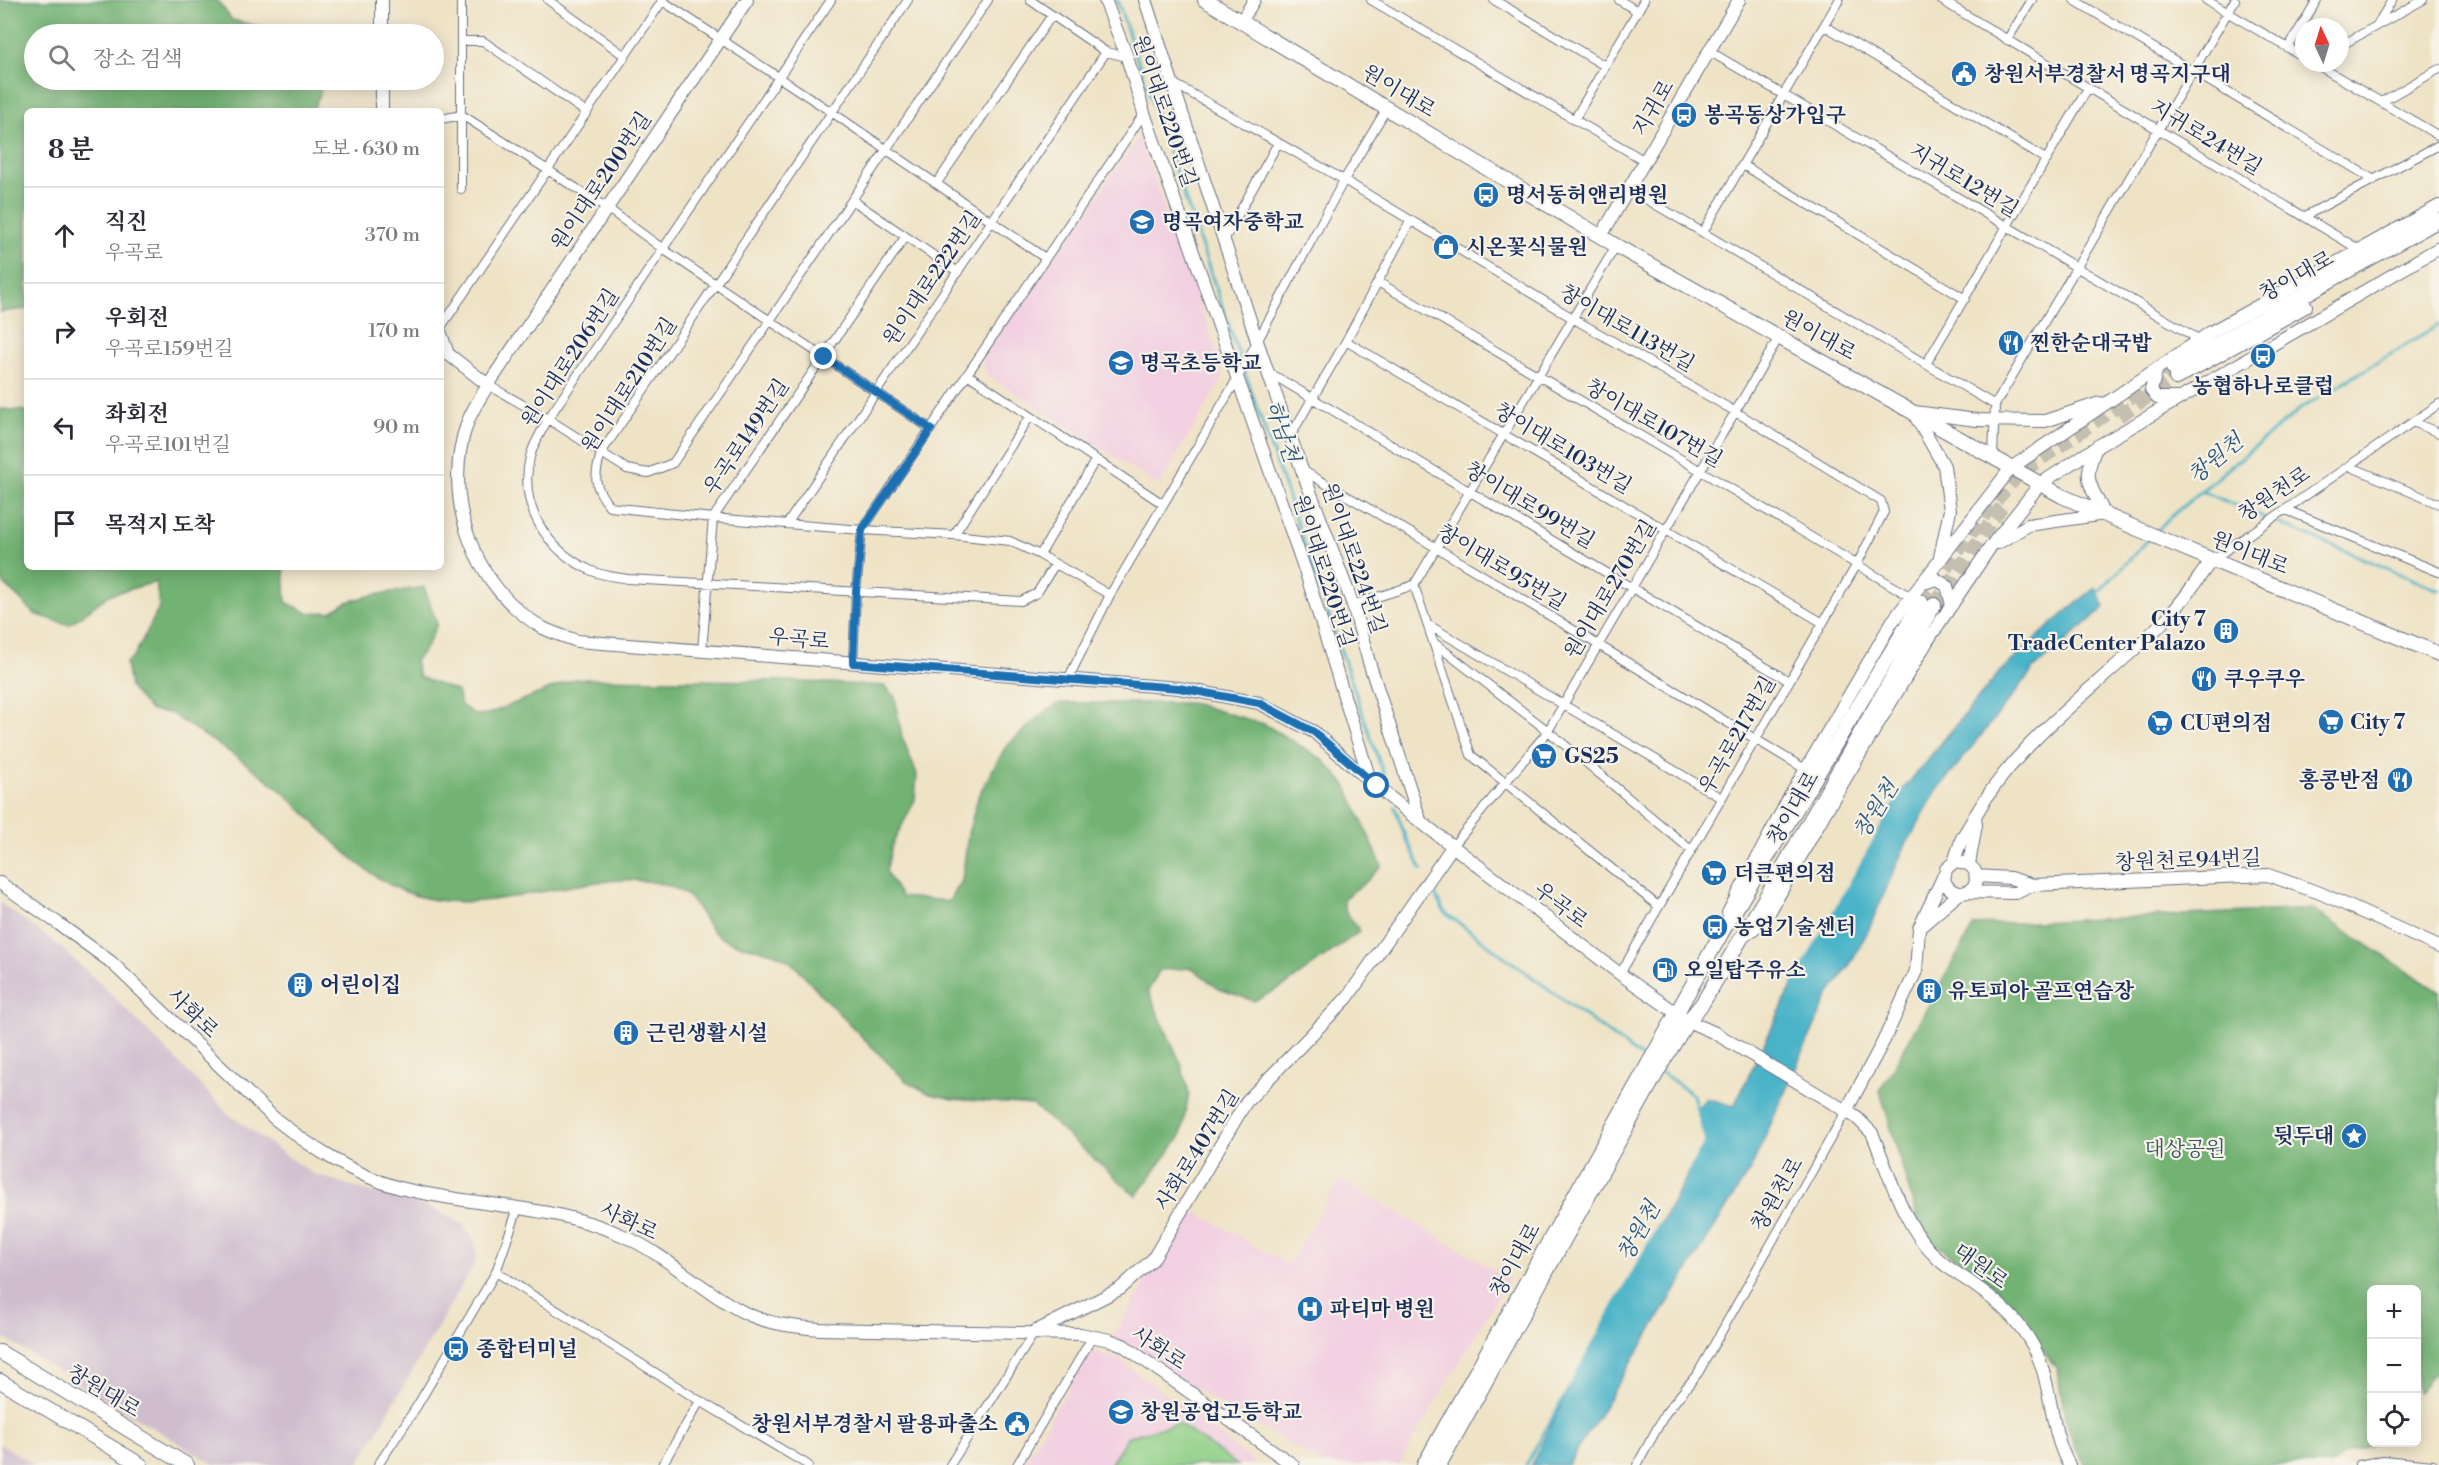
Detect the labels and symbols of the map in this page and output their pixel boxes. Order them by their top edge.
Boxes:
north arrow [2295,18,2349,72]
street label: 원이대로220번길 [1126,32,1202,191]
public building icon: 창원서부경찰서 명곡지구대 [1949,59,1979,89]
street label: 원이대로 [1357,60,1440,124]
place label: 창원서부경찰서 명곡지구대 [1984,62,2231,88]
street label: 지귀로 [1627,76,1680,141]
street label: 지귀로24번길 [2145,94,2266,181]
bus stop icon: 봉곡동상가입구 [1669,100,1699,130]
place label: 봉곡동상가입구 [1704,103,1846,129]
street label: 원이대로200번길 [546,107,658,256]
street label: 지귀로12번길 [1904,138,2023,224]
bus stop icon: 명서동허앤리병원 [1471,180,1501,210]
place label: 명서동허앤리병원 [1506,183,1668,209]
street label: 원이대로222번길 [878,206,988,351]
school or university icon: 명곡여자중학교 [1127,207,1157,237]
place label: 명곡여자중학교 [1162,210,1304,236]
shop icon: 시온꽃식물원 [1431,232,1461,262]
place label: 시온꽃식물원 [1466,235,1588,261]
street label: 창이대로 [2255,246,2338,308]
street label: 창이대로113번길 [1554,280,1699,378]
street label: 원이대로206번길 [516,284,625,433]
street label: 원이대로 [1777,305,1860,367]
street label: 원이대로210번길 [576,313,683,458]
restaurant icon: 찐한순대국밥 [1996,328,2026,358]
place label: 찐한순대국밥 [2030,331,2152,357]
bus stop icon: 농협하나로클럽 [2248,341,2278,371]
route end [810,343,836,369]
school or university icon: 명곡초등학교 [1106,348,1136,378]
place label: 명곡초등학교 [1140,351,1262,377]
street label: 우곡로149번길 [698,374,795,501]
street label: 창이대로107번길 [1580,374,1727,474]
place label: 농협하나로클럽 [2192,374,2334,400]
water label: 하남천 [1258,397,1305,468]
street label: 창이대로103번길 [1489,398,1636,500]
water label: 창원천 [2183,427,2250,490]
street label: 창이대로99번길 [1460,457,1599,555]
street label: 창원천로 [2234,461,2315,528]
street label: 원이대로224번길 [1315,479,1391,637]
street label: 원이대로220번길 [1286,491,1360,651]
street label: 원이대로270번길 [1559,515,1663,664]
street label: 창이대로95번길 [1432,519,1571,617]
street label: 원이대로 [2207,527,2292,581]
place label: City 7 TradeCenter Palazo [2008,607,2207,657]
building icon: City 7 TradeCenter Palazo [2211,616,2241,646]
street label: 우곡로 [767,624,830,656]
restaurant icon: 쿠우쿠우 [2189,664,2219,694]
place label: 쿠우쿠우 [2224,667,2305,693]
street label: 우곡로217번길 [1694,672,1782,799]
supermarket icon: City 7 [2316,707,2346,737]
supermarket icon: CU편의점 [2145,708,2175,738]
place label: City 7 [2350,710,2406,736]
place label: CU편의점 [2180,711,2272,737]
supermarket icon: GS25 [1529,741,1559,771]
place label: GS25 [1564,744,1619,770]
restaurant icon: 홍콩반점 [2385,765,2415,795]
street label: 창이대로 [1762,767,1825,850]
place label: 홍콩반점 [2299,768,2380,794]
route start [1363,772,1389,798]
water label: 창원천 [1848,774,1906,844]
street label: 창원천로94번길 [2114,845,2262,877]
supermarket icon: 더큰편의점 [1699,858,1729,888]
place label: 더큰편의점 [1734,861,1835,887]
street label: 우곡로 [1528,877,1593,934]
bus stop icon: 농업기술센터 [1700,912,1730,942]
place label: 농업기술센터 [1734,915,1856,941]
fuel station icon: 오일탑주유소 [1650,955,1680,985]
place label: 오일탑주유소 [1684,958,1806,984]
building icon: 어린이집 [285,970,315,1000]
place label: 어린이집 [320,973,401,999]
building icon: 유토피아 골프연습장 [1914,976,1944,1006]
place label: 유토피아 골프연습장 [1948,979,2135,1005]
street label: 사화로 [161,983,223,1044]
building icon: 근린생활시설 [611,1018,641,1048]
place label: 근린생활시설 [646,1021,768,1047]
street label: 사화로407번길 [1150,1085,1245,1216]
place icon: 뒷두대 [2339,1121,2369,1151]
place label: 뒷두대 [2273,1124,2334,1150]
park label: 대상공원 [2144,1137,2226,1163]
street label: 창원천로 [1746,1153,1809,1236]
water label: 창원천 [1612,1196,1667,1266]
street label: 사화로 [596,1197,662,1247]
street label: 창이대로 [1485,1219,1547,1302]
street label: 대원로 [1948,1238,2013,1295]
hospital icon: 파티마 병원 [1295,1294,1325,1324]
place label: 파티마 병원 [1330,1297,1435,1323]
street label: 사화로 [1126,1321,1191,1376]
bus stop icon: 종합터미널 [441,1334,471,1364]
place label: 종합터미널 [476,1337,577,1363]
street label: 창원대로 [62,1360,145,1424]
school or university icon: 창원공업고등학교 [1106,1397,1136,1427]
place label: 창원공업고등학교 [1140,1400,1302,1426]
public building icon: 창원서부경찰서 팔용파출소 [1002,1409,1032,1439]
place label: 창원서부경찰서 팔용파출소 [751,1412,998,1438]

